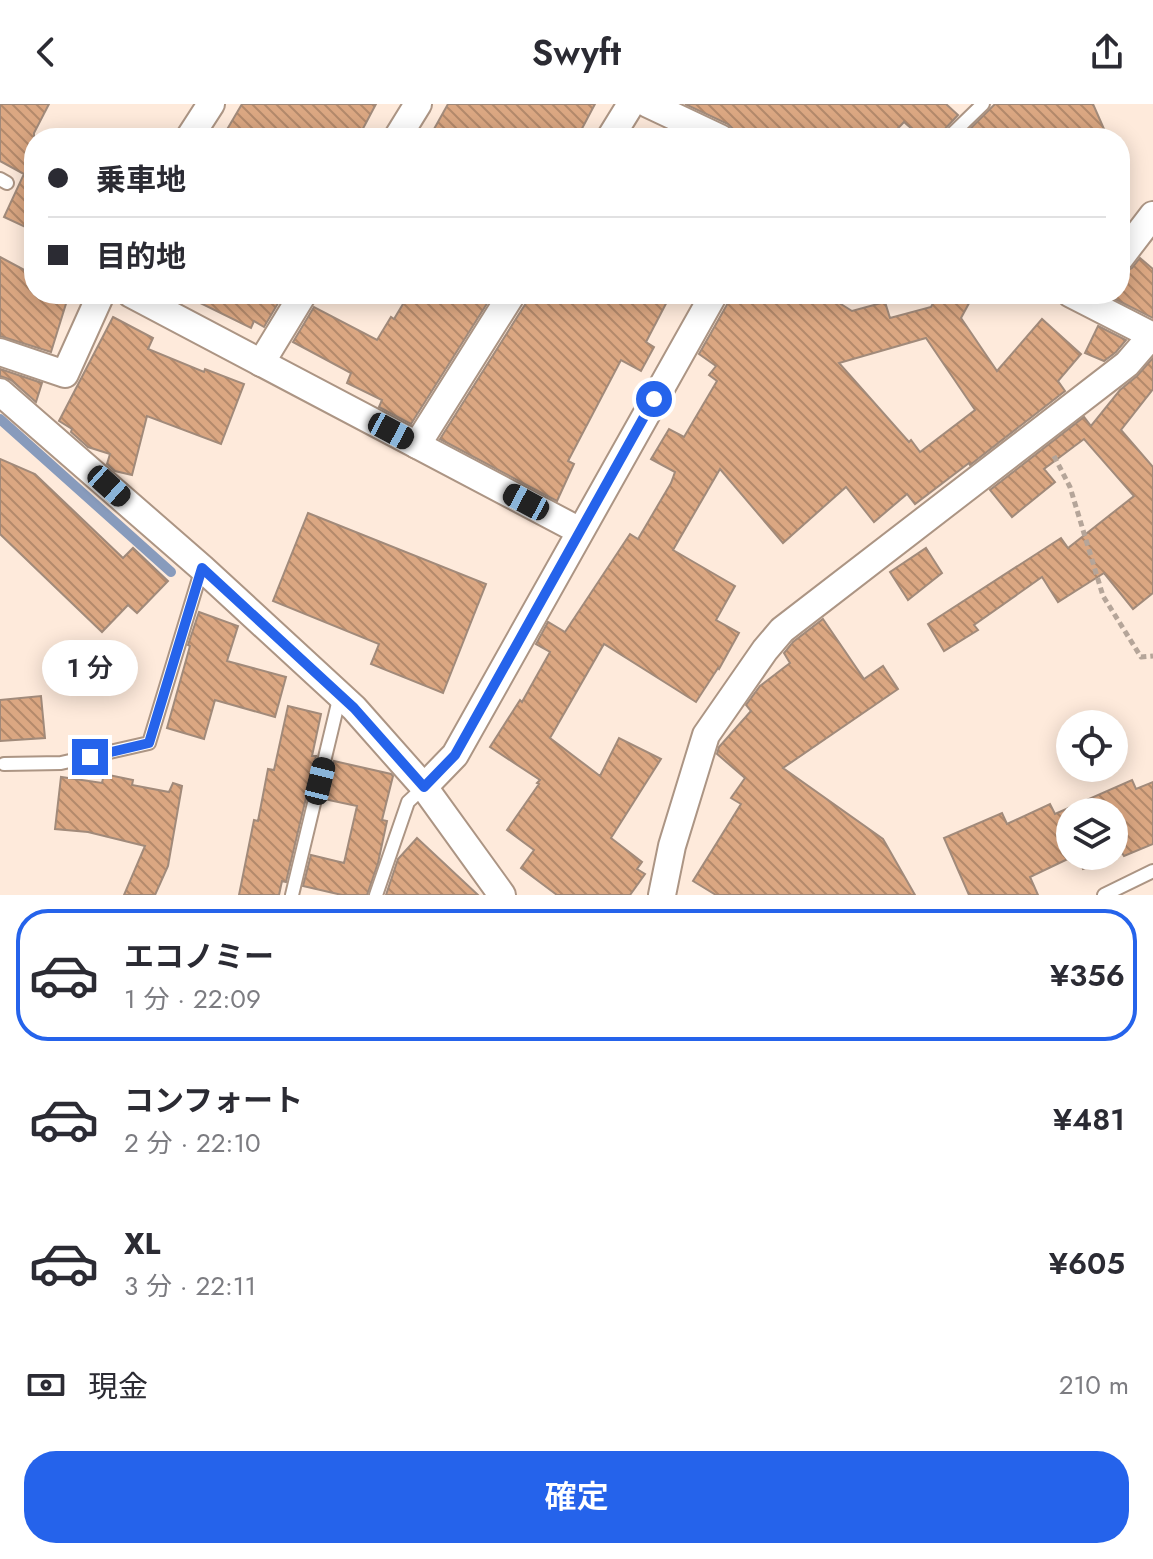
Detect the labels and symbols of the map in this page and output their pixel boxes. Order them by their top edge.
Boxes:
route start [636,381,672,417]
car [364,409,418,453]
car [83,461,135,511]
car [499,480,553,524]
callout: 1 分 [42,641,138,697]
route end [72,739,108,775]
car [303,755,337,807]

